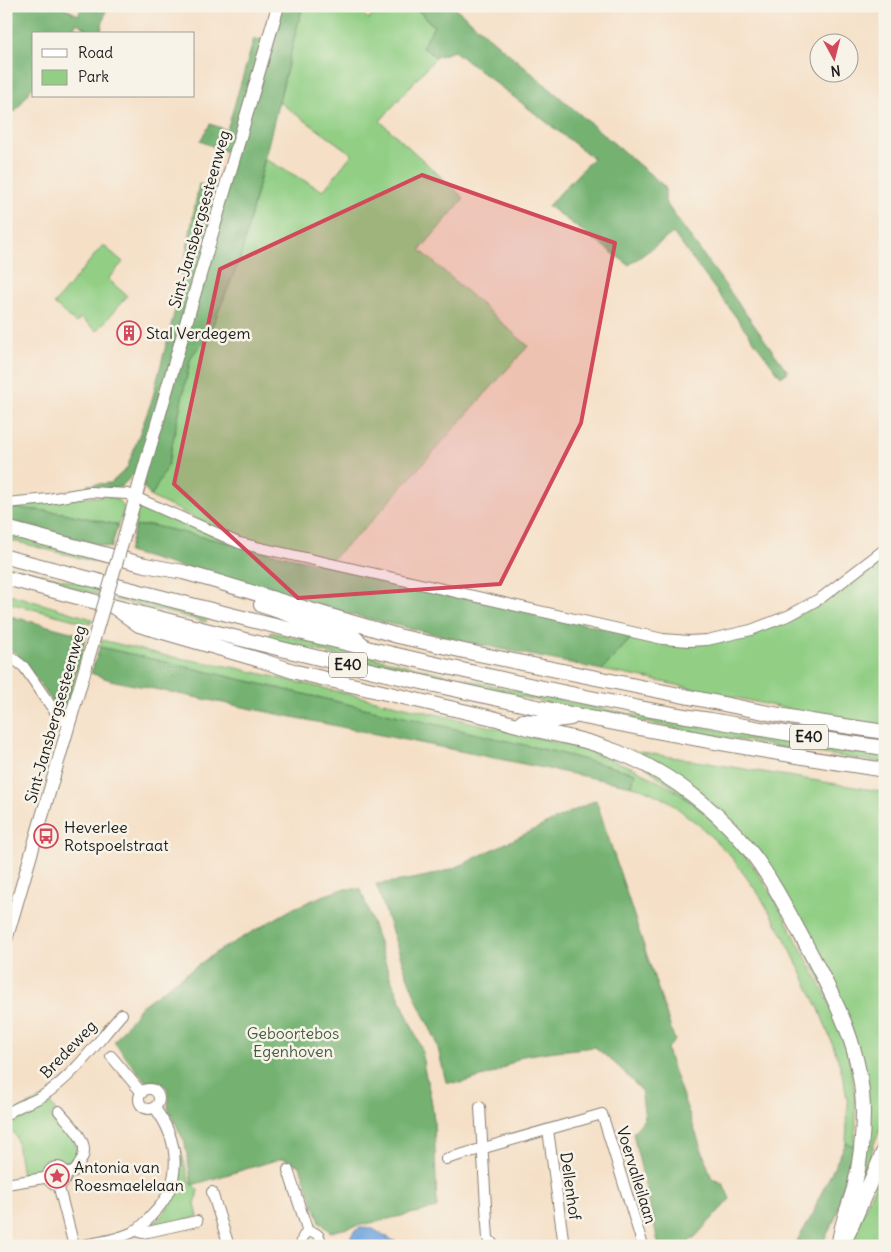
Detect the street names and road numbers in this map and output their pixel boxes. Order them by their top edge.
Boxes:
street label: Sint-Jansbergsesteenweg [164,128,234,310]
street label: Sint-Jansbergsesteenweg [20,623,90,805]
road number: E40 [329,652,367,678]
road number: E40 [790,724,828,750]
street label: Bredeweg [35,1016,101,1082]
street label: Voervalleilaan [613,1124,661,1226]
street label: Dellenhof [556,1151,586,1222]

